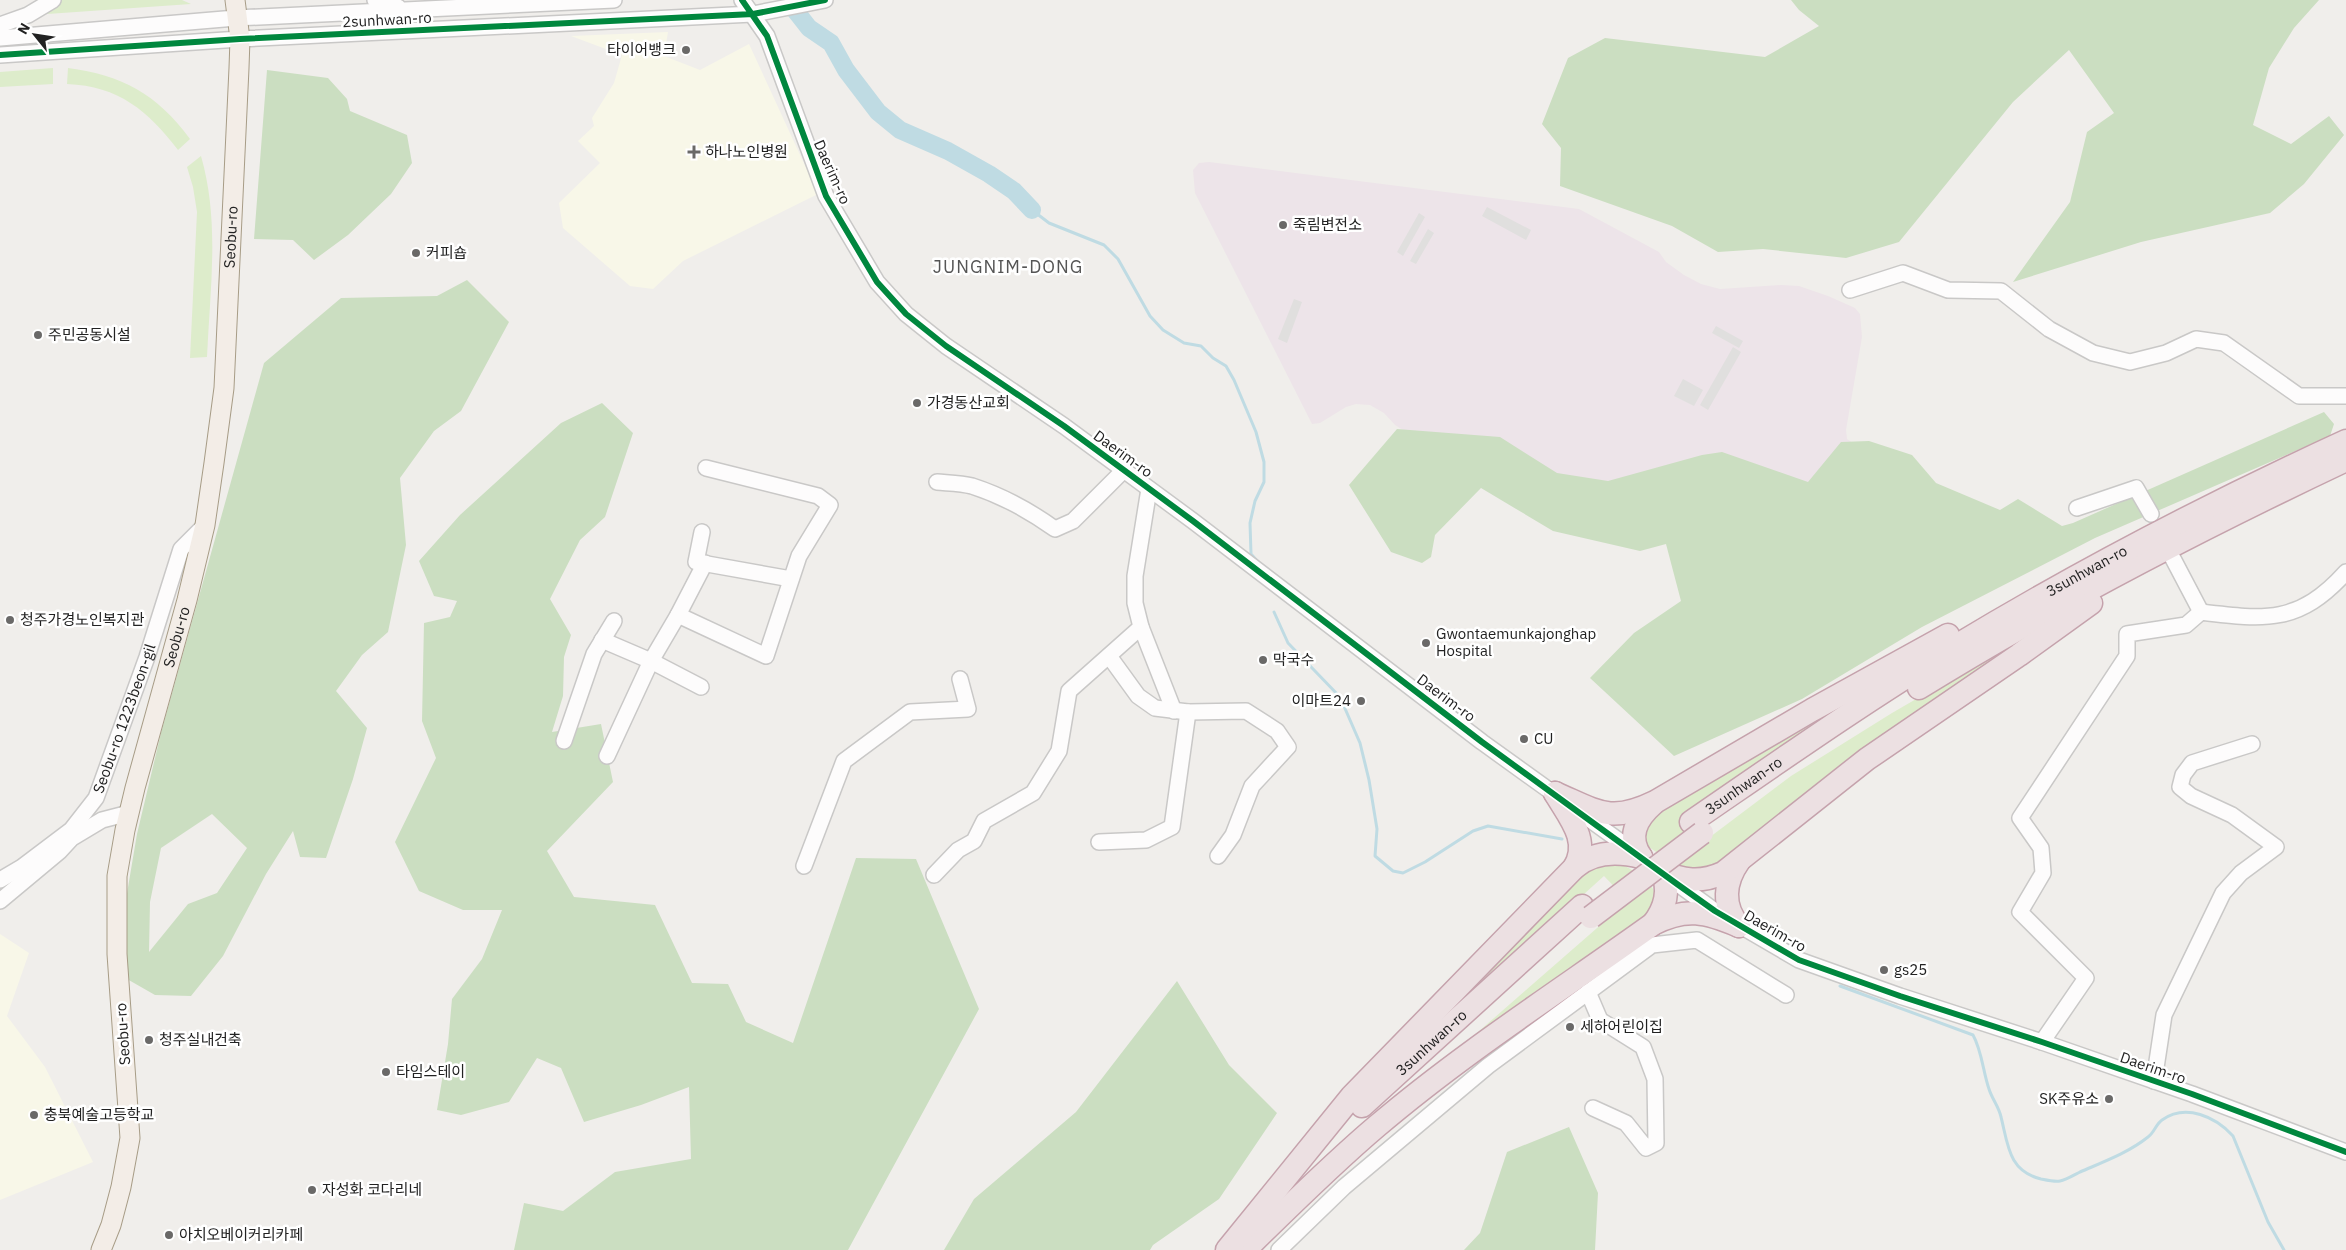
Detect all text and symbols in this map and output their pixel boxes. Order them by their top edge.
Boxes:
street label: 2sunhwan-ro [342,8,432,31]
north arrow [10,10,60,60]
text: N [13,20,34,37]
place label: 타이어뱅크 [607,40,676,59]
marker: 타이어뱅크 [680,44,692,56]
street label: Daerim-ro [810,137,855,207]
place label: 하나노인병원 [705,142,788,161]
marker: 하나노인병원 [687,145,701,159]
street label: Seobu-ro [220,205,242,269]
place label: 죽림변전소 [1293,215,1362,234]
marker: 죽림변전소 [1277,219,1289,231]
place label: 커피숍 [426,243,467,262]
marker: 커피숍 [410,247,422,259]
district label: JUNGNIM-DONG [933,255,1083,278]
place label: 주민공동시설 [48,325,131,344]
marker: 주민공동시설 [32,329,44,341]
place label: 가경동산교회 [927,393,1010,412]
marker: 가경동산교회 [911,397,923,409]
street label: Daerim-ro [1090,426,1157,481]
street label: 3sunhwan-ro [2043,541,2130,600]
street label: Seobu-ro [159,604,194,670]
place label: 청주가경노인복지관 [20,610,144,629]
marker: 청주가경노인복지관 [4,614,16,626]
place label: Gwontaemunkajonghap Hospital [1436,624,1596,660]
marker: Gwontaemunkajonghap Hospital [1420,637,1432,649]
street label: Seobu-ro 1223beon-gil [88,641,160,796]
place label: 막국수 [1273,650,1314,669]
marker: 막국수 [1257,654,1269,666]
street label: Daerim-ro [1413,669,1479,726]
place label: 이마트24 [1292,691,1351,710]
marker: 이마트24 [1355,695,1367,707]
place label: CU [1534,729,1554,748]
marker: CU [1518,733,1530,745]
street label: 3sunhwan-ro [1701,752,1786,819]
street label: Daerim-ro [1741,905,1810,956]
place label: gs25 [1894,960,1927,979]
marker: gs25 [1878,964,1890,976]
street label: Seobu-ro [111,1002,134,1066]
street label: 3sunhwan-ro [1392,1005,1471,1080]
place label: 세하어린이집 [1580,1017,1663,1036]
marker: 세하어린이집 [1564,1021,1576,1033]
place label: 청주실내건축 [159,1030,242,1049]
marker: 청주실내건축 [143,1034,155,1046]
street label: Daerim-ro [2118,1047,2189,1088]
place label: 타임스테이 [396,1062,465,1081]
marker: 타임스테이 [380,1066,392,1078]
place label: SK주유소 [2039,1089,2099,1108]
marker: SK주유소 [2103,1093,2115,1105]
place label: 충북예술고등학교 [44,1105,154,1124]
marker: 충북예술고등학교 [28,1109,40,1121]
place label: 자성화 코다리네 [322,1180,422,1199]
marker: 자성화 코다리네 [306,1184,318,1196]
place label: 아치오베이커리카페 [179,1225,303,1244]
marker: 아치오베이커리카페 [163,1229,175,1241]

